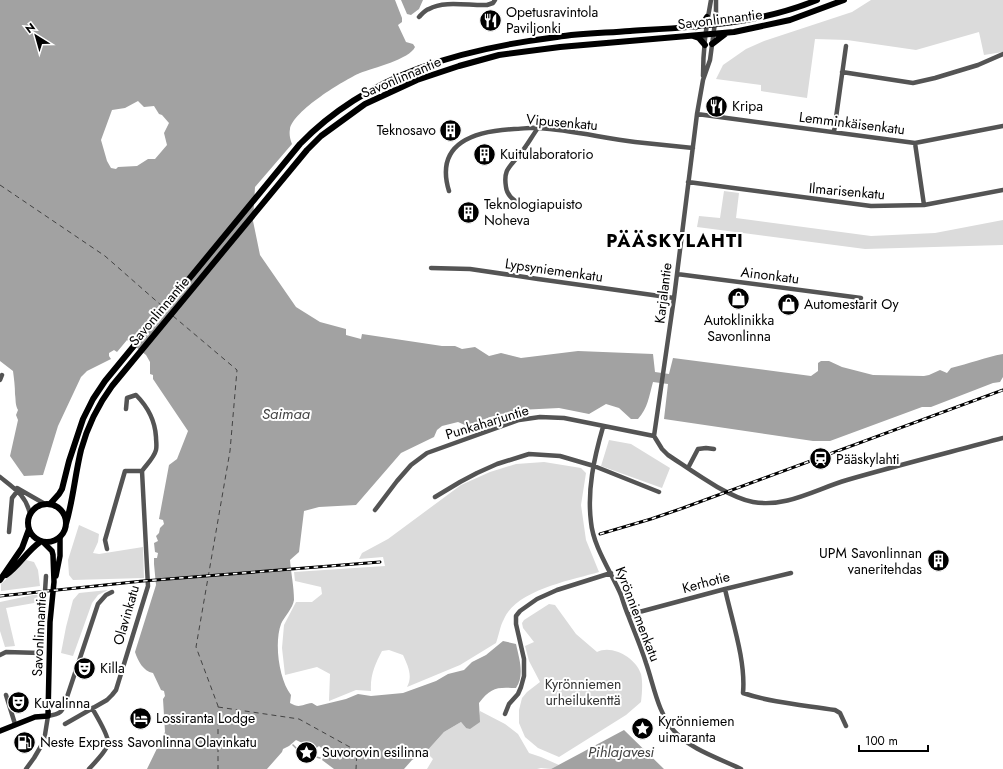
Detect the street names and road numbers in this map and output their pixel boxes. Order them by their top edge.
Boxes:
street label: Savonlinnantie [677,4,763,34]
street label: Savonlinnantie [358,51,444,103]
street label: Lemminkäisenkatu [798,107,906,139]
street label: Vipusenkatu [525,109,599,135]
street label: Ilmarisenkatu [808,178,886,204]
street label: Lypsyniemenkatu [504,253,604,287]
street label: Karjalantie [649,261,677,325]
street label: Ainonkatu [740,261,800,289]
street label: Savonlinnantie [124,272,194,350]
street label: Punkaharjuntie [443,400,531,444]
street label: Kyrönniemenkatu [611,564,665,664]
street label: Kerhotie [680,566,732,598]
street label: Olavinkatu [108,583,144,647]
street label: Savonlinnantie [27,591,51,677]

